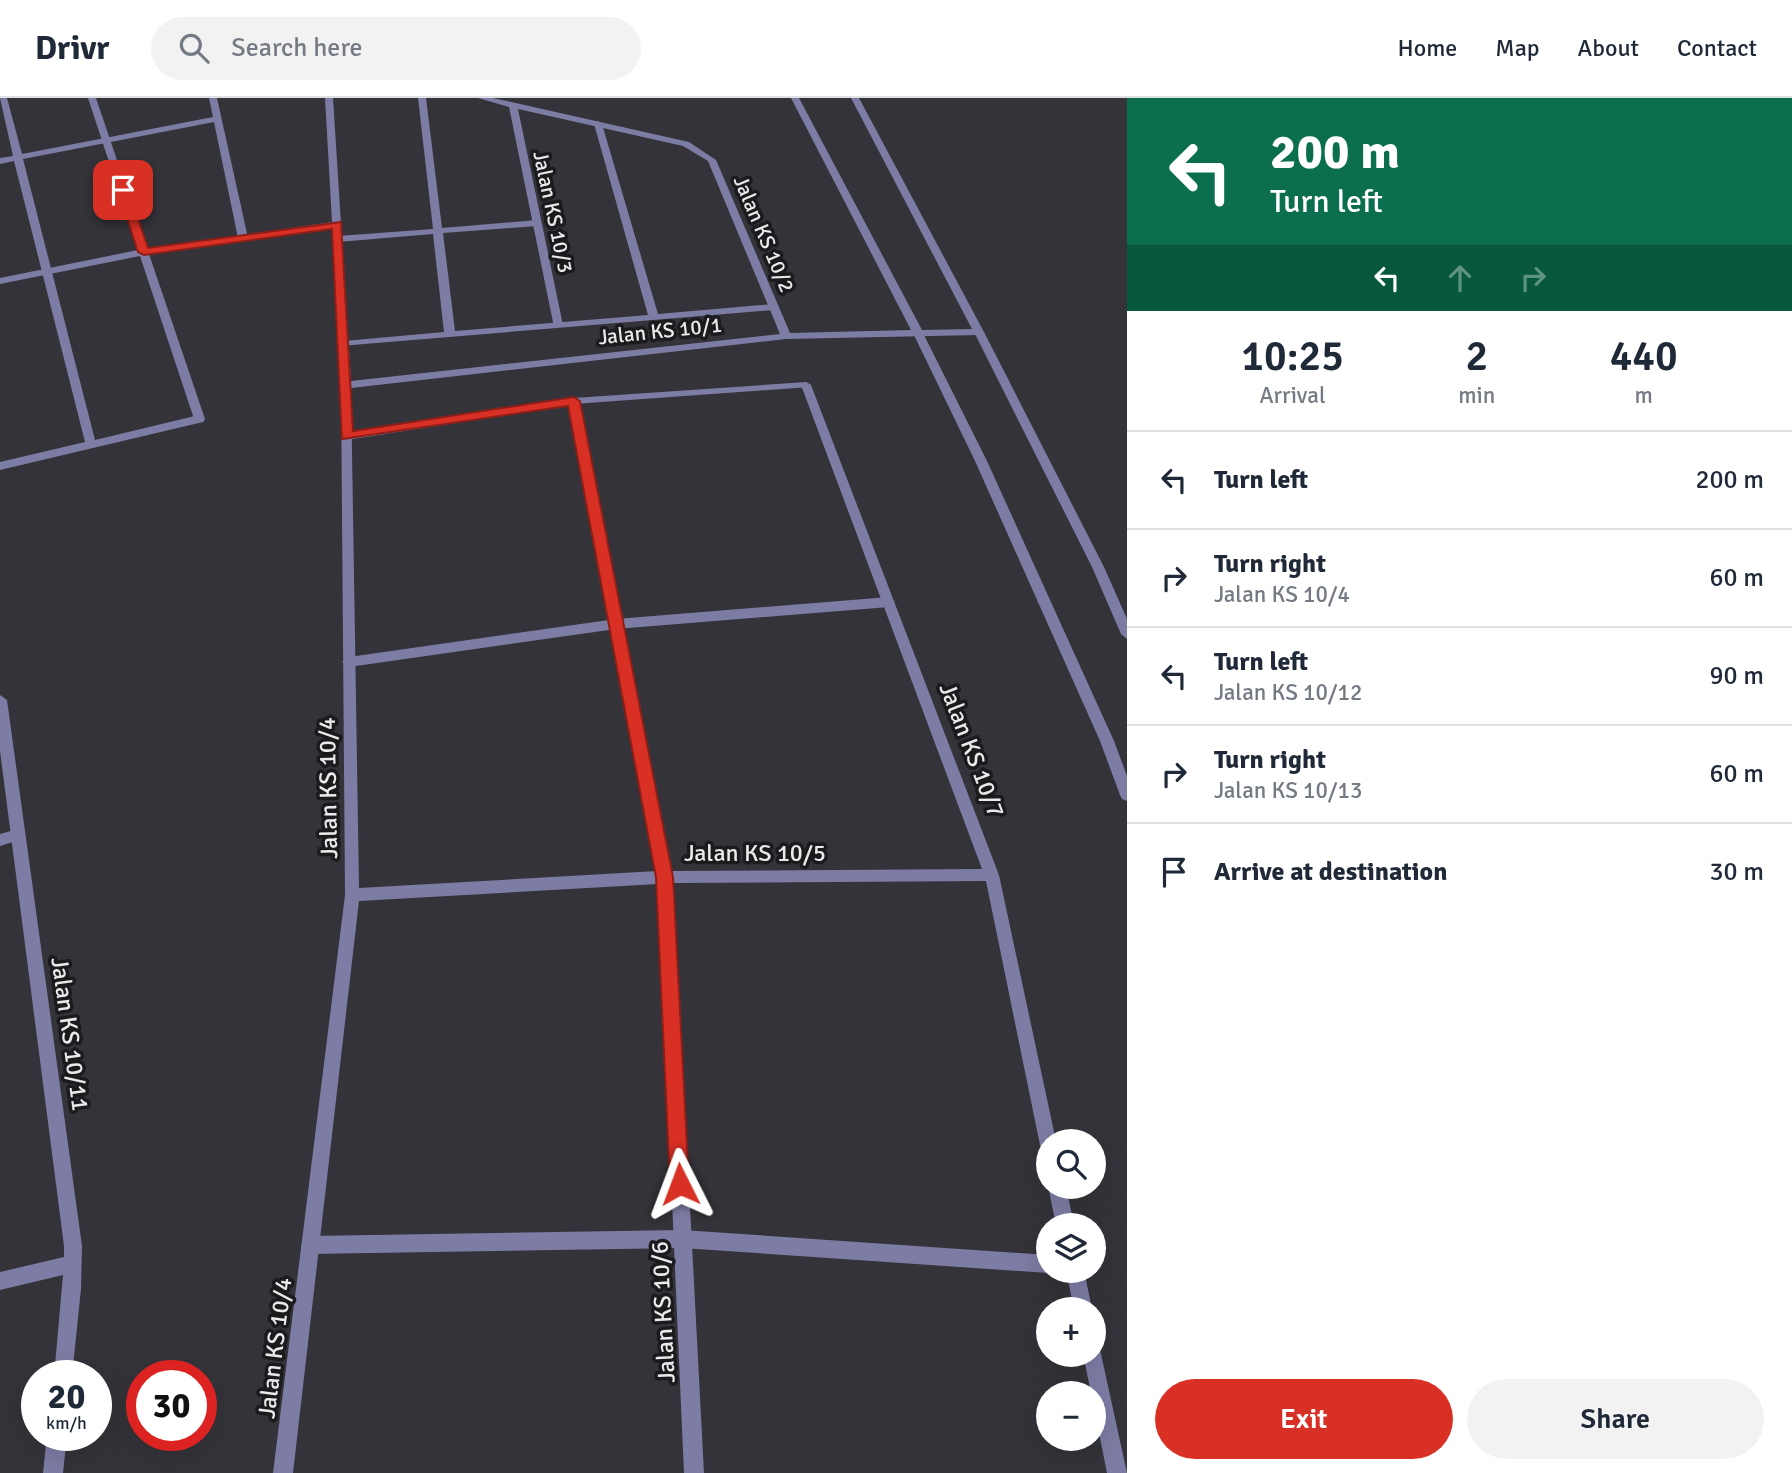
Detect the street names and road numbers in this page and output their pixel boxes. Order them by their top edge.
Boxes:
street label: Jalan KS 10/3 [527,149,579,275]
street label: Jalan KS 10/2 [728,172,800,296]
street label: Jalan KS 10/1 [597,312,723,350]
street label: Jalan KS 10/7 [933,678,1011,822]
street label: Jalan KS 10/4 [312,717,344,859]
street label: Jalan KS 10/5 [684,838,826,868]
street label: Jalan KS 10/11 [44,955,96,1113]
street label: Jalan KS 10/6 [644,1240,682,1384]
street label: Jalan KS 10/4 [251,1276,299,1420]

